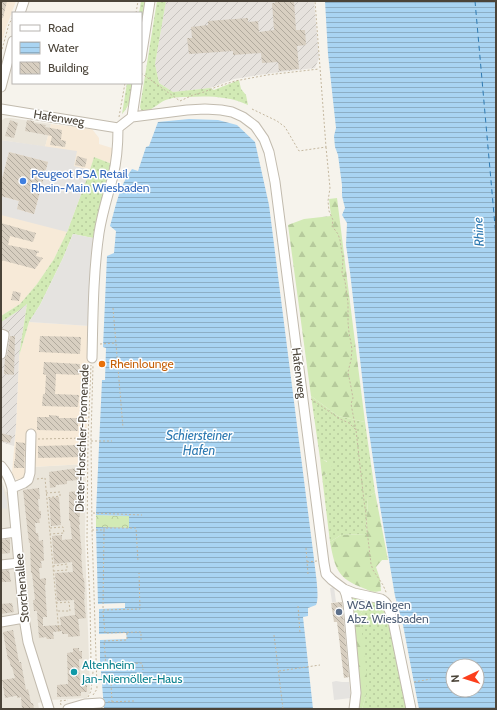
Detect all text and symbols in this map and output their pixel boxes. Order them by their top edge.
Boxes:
legend [12,12,142,84]
text: Road [48,20,74,35]
text: Water [48,40,79,55]
text: Building [48,60,90,75]
street label: Hafenweg [33,106,87,129]
place label: Peugeot PSA Retail Rhein-Main Wiesbaden [31,166,150,195]
marker: Peugeot PSA Retail Rhein-Main Wiesbaden [18,176,28,186]
water label: Rhine [469,217,487,247]
street label: Hafenweg [289,347,310,400]
place label: Rheinlounge [110,356,174,371]
marker: Rheinlounge [97,359,107,369]
street label: Dieter-Horschler-Promenade [71,364,92,512]
water label: Schiersteiner Hafen [166,427,233,458]
street label: Storchenallee [11,553,32,623]
place label: WSA Bingen Abz. Wiesbaden [347,597,429,626]
marker: WSA Bingen Abz. Wiesbaden [334,607,344,617]
place label: Altenheim Jan-Niemöller-Haus [81,657,182,686]
north arrow [445,658,485,698]
marker: Altenheim Jan-Niemöller-Haus [69,667,79,677]
text: N [448,674,462,683]

